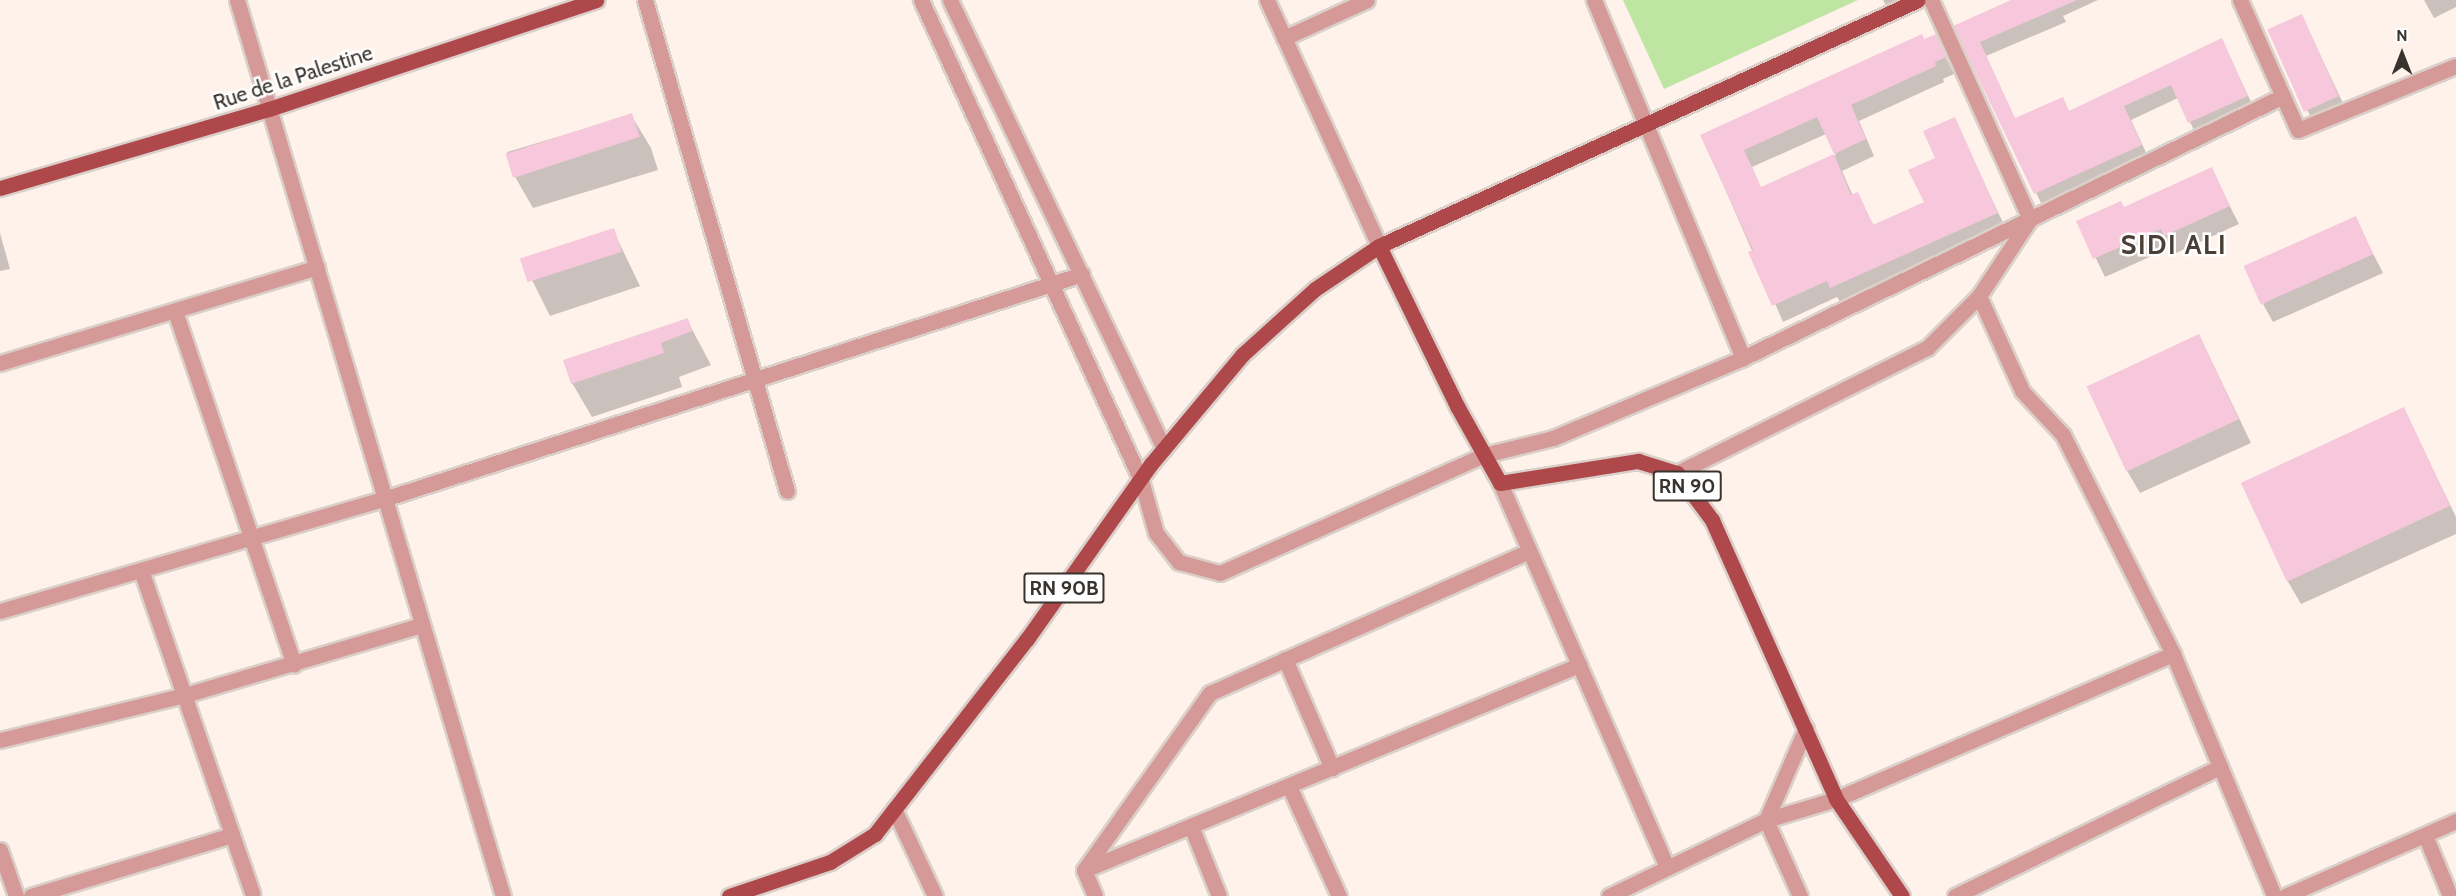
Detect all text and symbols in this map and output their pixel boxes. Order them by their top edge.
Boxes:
north arrow [2372,24,2432,84]
text: N [2396,26,2408,45]
street label: Rue de la Palestine [210,40,376,116]
district label: SIDI ALI [2121,229,2227,261]
road number: RN 90 [1652,469,1722,503]
road number: RN 90B [1022,571,1106,605]

